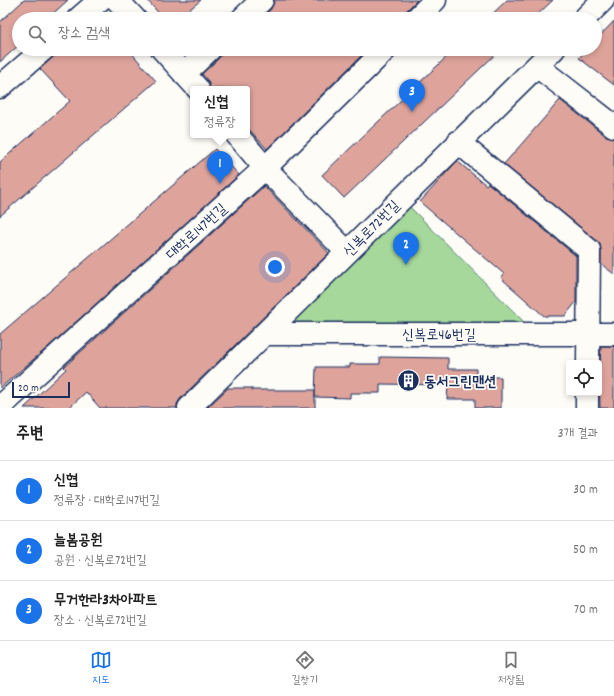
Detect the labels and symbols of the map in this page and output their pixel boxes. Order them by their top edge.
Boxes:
pin: 3 [399,79,425,112]
pin: 1 [207,151,233,184]
street label: 신복로72번길 [339,196,406,263]
street label: 대학로147번길 [162,199,233,266]
pin: 2 [393,232,419,265]
your location [265,257,285,277]
street label: 신복로46번길 [402,325,476,347]
building icon: 동서그린맨션 [395,368,421,394]
place label: 동서그린맨션 [424,372,496,394]
scale bar [12,380,70,399]

